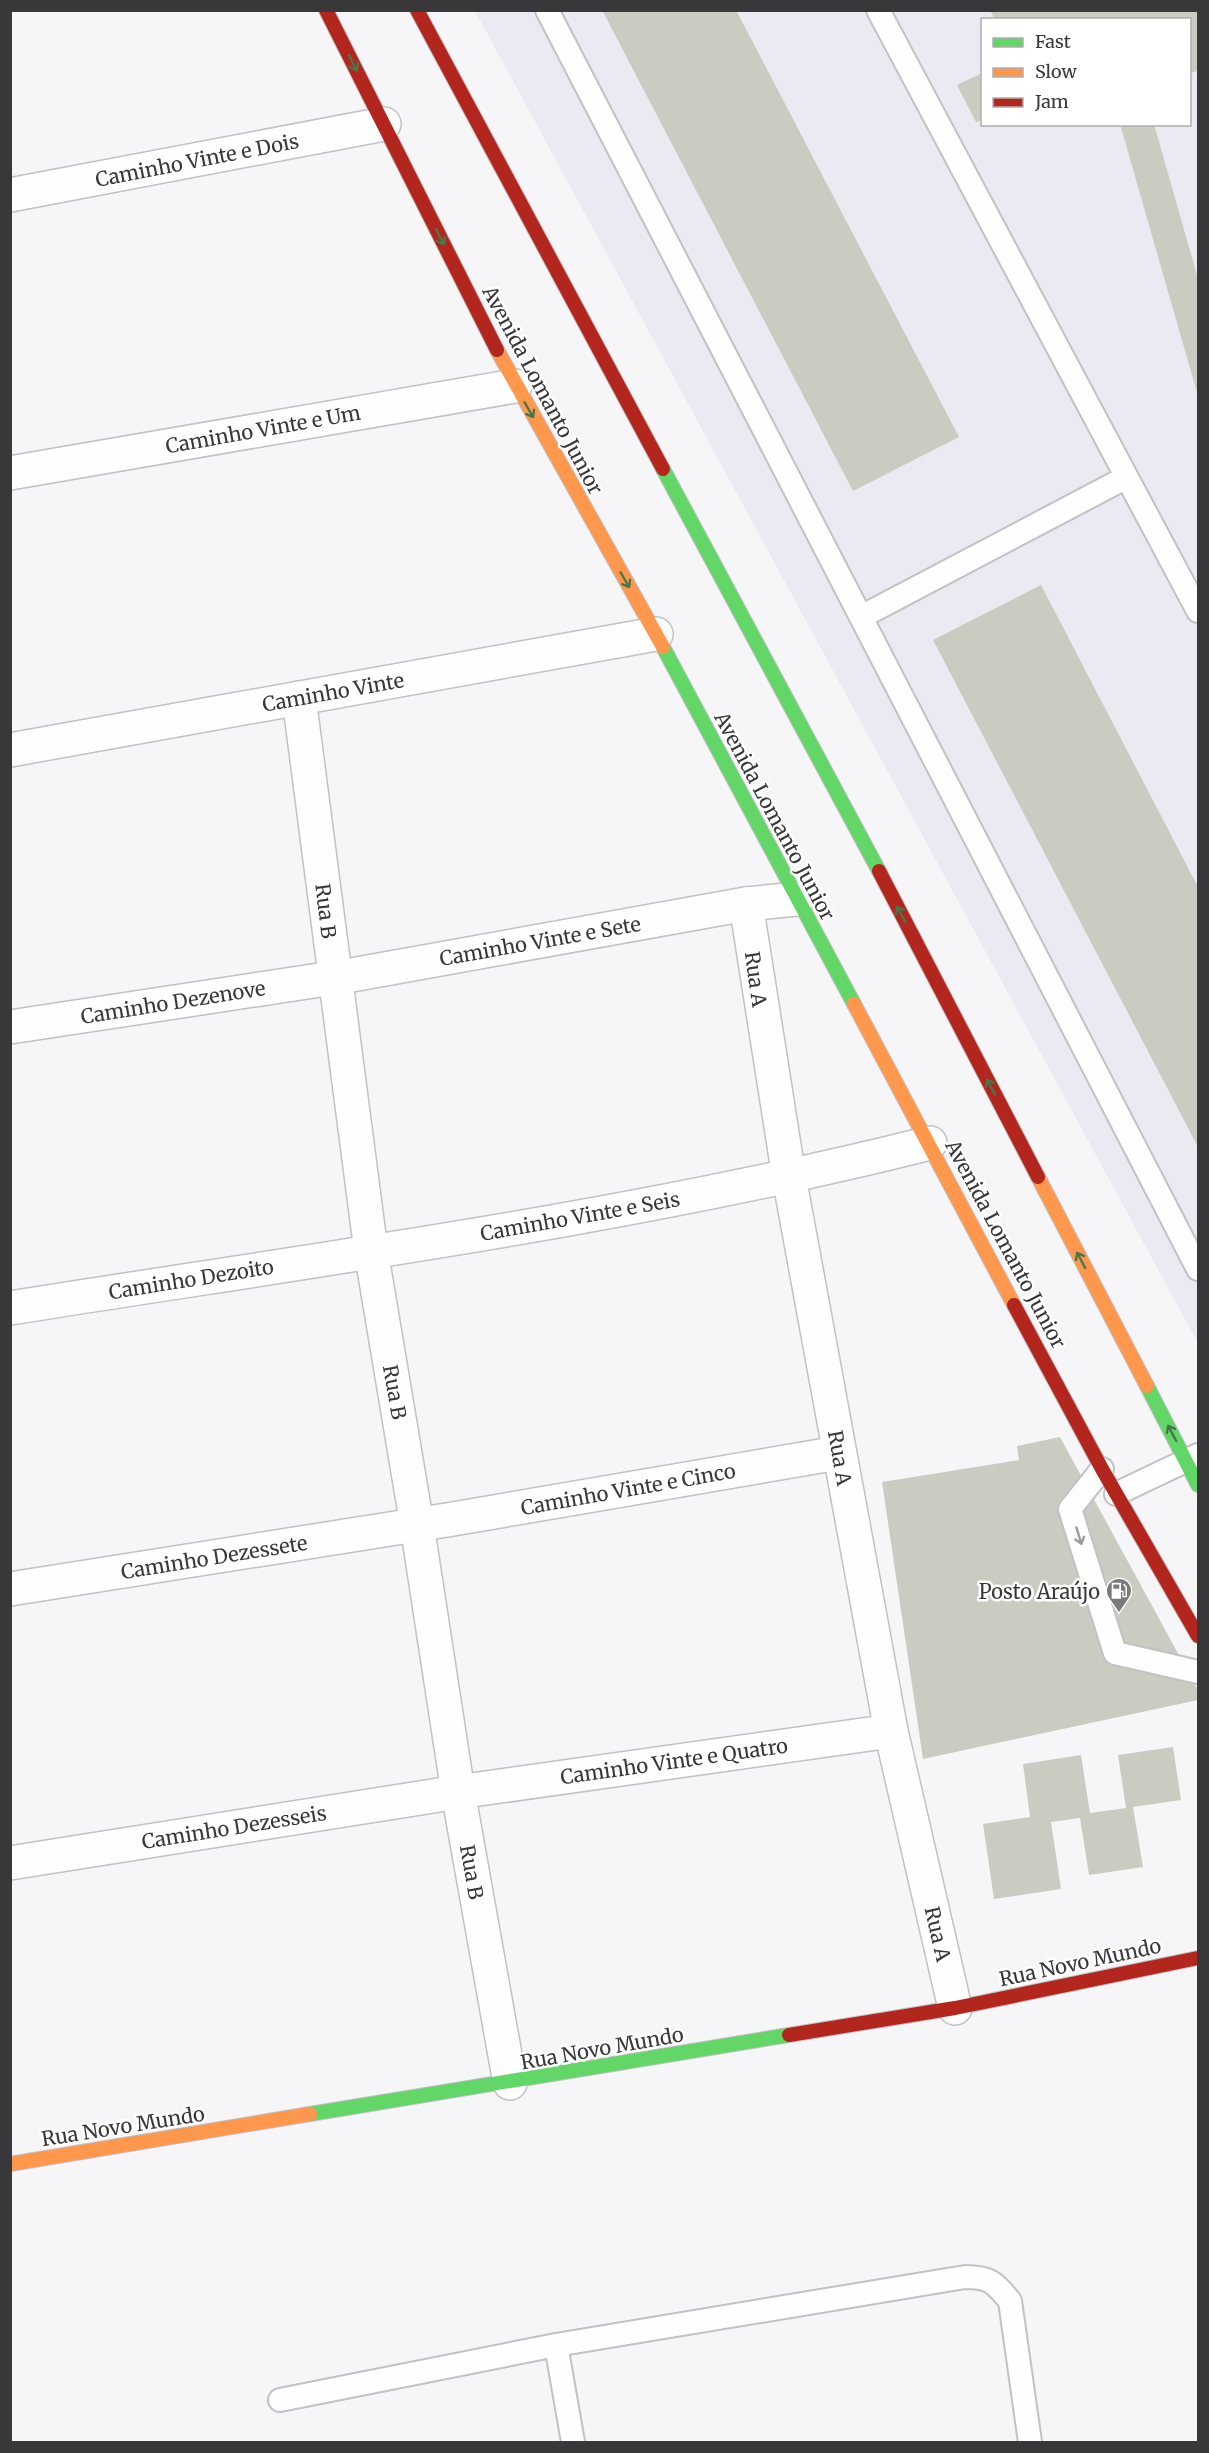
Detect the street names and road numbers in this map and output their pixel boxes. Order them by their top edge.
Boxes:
street label: Caminho Vinte e Dois [93,128,301,192]
street label: Avenida Lomanto Junior [477,281,609,499]
street label: Caminho Vinte e Um [164,400,363,458]
street label: Caminho Vinte [260,667,406,717]
street label: Avenida Lomanto Junior [709,707,841,925]
street label: Rua B [310,882,342,940]
street label: Caminho Vinte e Sete [437,911,643,971]
street label: Rua A [740,950,772,1009]
street label: Caminho Dezenove [79,975,267,1029]
street label: Avenida Lomanto Junior [940,1135,1072,1353]
street label: Caminho Vinte e Seis [478,1186,682,1246]
street label: Caminho Dezoito [107,1254,276,1304]
street label: Rua B [378,1363,412,1421]
street label: Rua A [823,1428,857,1489]
street label: Caminho Vinte e Cinco [519,1458,738,1520]
street label: Caminho Dezessete [119,1530,309,1584]
street label: Caminho Vinte e Quatro [559,1733,790,1789]
street label: Caminho Dezesseis [140,1800,328,1854]
street label: Rua B [455,1843,489,1901]
street label: Rua A [920,1904,957,1965]
street label: Rua Novo Mundo [997,1933,1164,1991]
street label: Rua Novo Mundo [519,2021,686,2075]
street label: Rua Novo Mundo [40,2101,207,2151]

